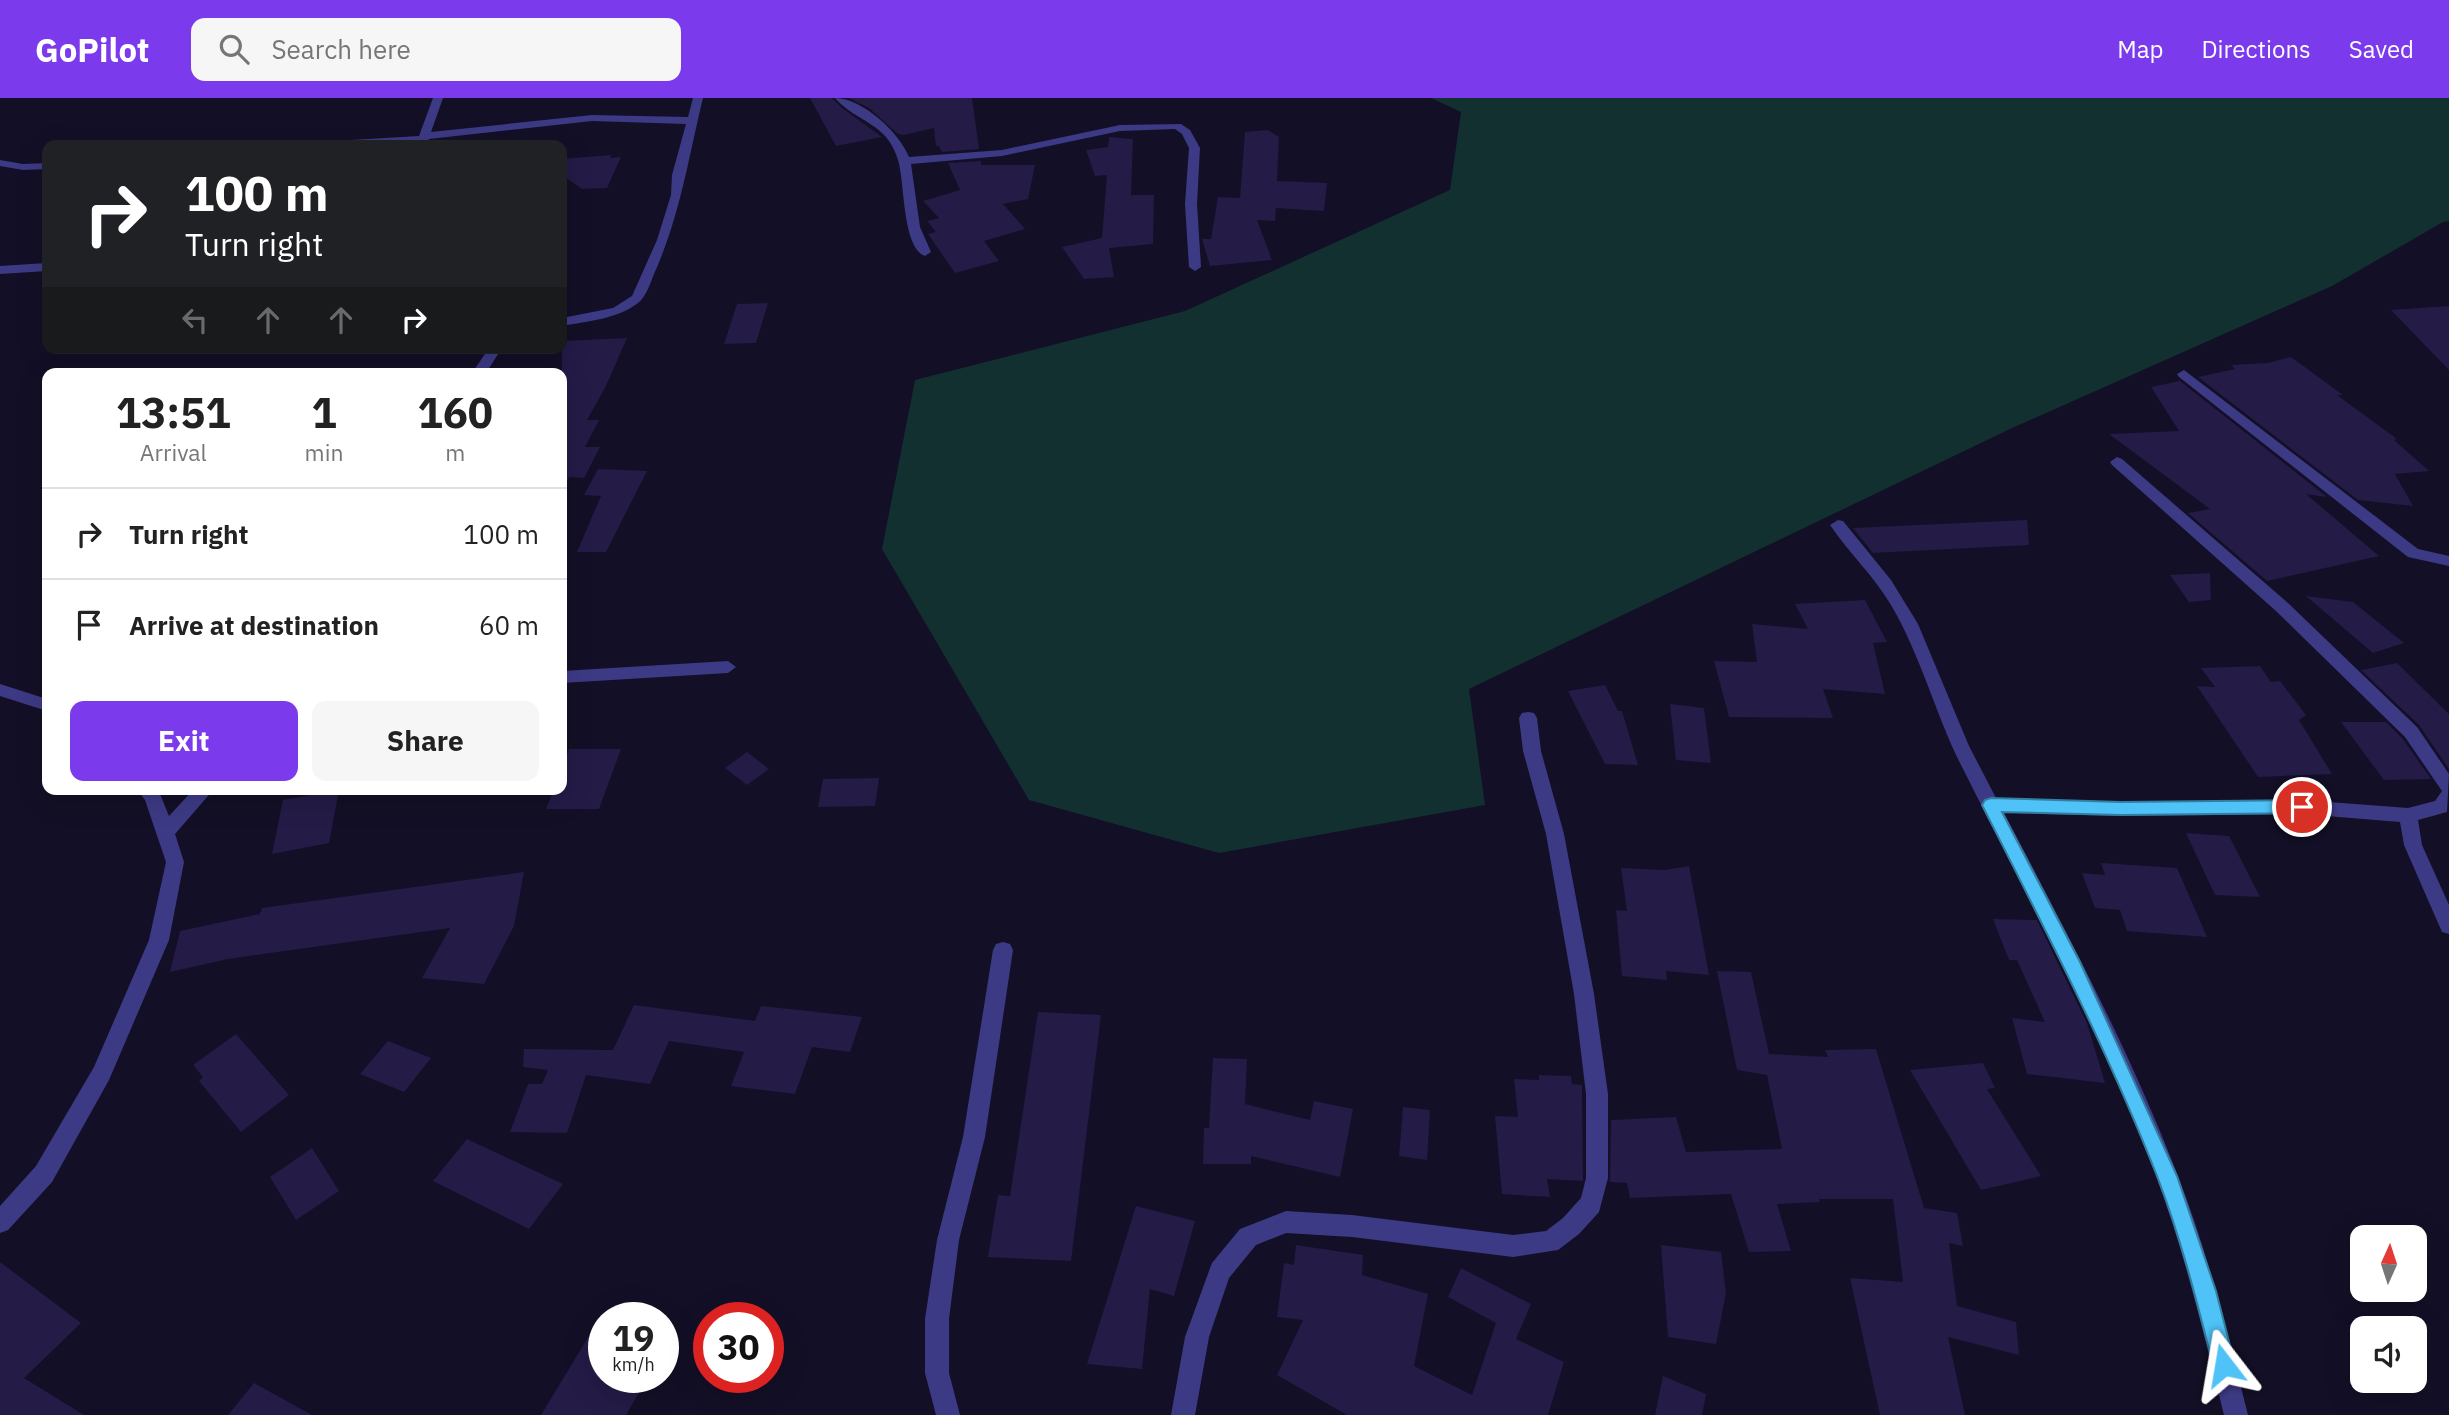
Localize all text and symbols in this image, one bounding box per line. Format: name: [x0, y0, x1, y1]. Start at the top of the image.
search box: [191, 18, 681, 81]
text: GoPilot: [35, 28, 149, 71]
icon: search: [215, 30, 253, 68]
text: Search here: [271, 32, 411, 66]
text: Map: [2117, 33, 2163, 65]
text: Directions: [2201, 33, 2311, 65]
text: Saved: [2349, 33, 2414, 65]
text: 100 m: [185, 161, 329, 224]
icon: right: [70, 168, 161, 259]
text: Turn right: [185, 223, 323, 265]
icon: left: [176, 301, 214, 339]
icon: ahead: [249, 301, 287, 339]
icon: ahead: [322, 301, 360, 339]
icon: right: [395, 301, 433, 339]
text: 13:51: [116, 385, 231, 440]
text: 1: [311, 385, 337, 440]
text: 160: [417, 385, 493, 440]
text: Arrival: [140, 437, 207, 467]
text: min: [305, 437, 343, 467]
text: m: [445, 437, 465, 467]
icon: right: [70, 515, 108, 553]
text: Turn right: [129, 517, 248, 551]
text: 100 m: [463, 517, 539, 551]
icon: arrive: [70, 606, 108, 644]
text: Arrive at destination: [129, 608, 379, 642]
text: 60 m: [479, 608, 539, 642]
button: Exit: [70, 701, 298, 781]
button: Share: [312, 701, 539, 781]
pin: [2272, 777, 2332, 837]
icon: arrive: [2283, 788, 2321, 826]
north arrow: [2350, 1225, 2427, 1302]
map controls: [2350, 1225, 2427, 1393]
speed limit sign: 30: [693, 1302, 784, 1393]
text: 19: [612, 1315, 655, 1361]
button: sound: [2350, 1316, 2427, 1393]
position arrow: [2187, 1328, 2261, 1402]
text: km/h: [612, 1353, 655, 1376]

